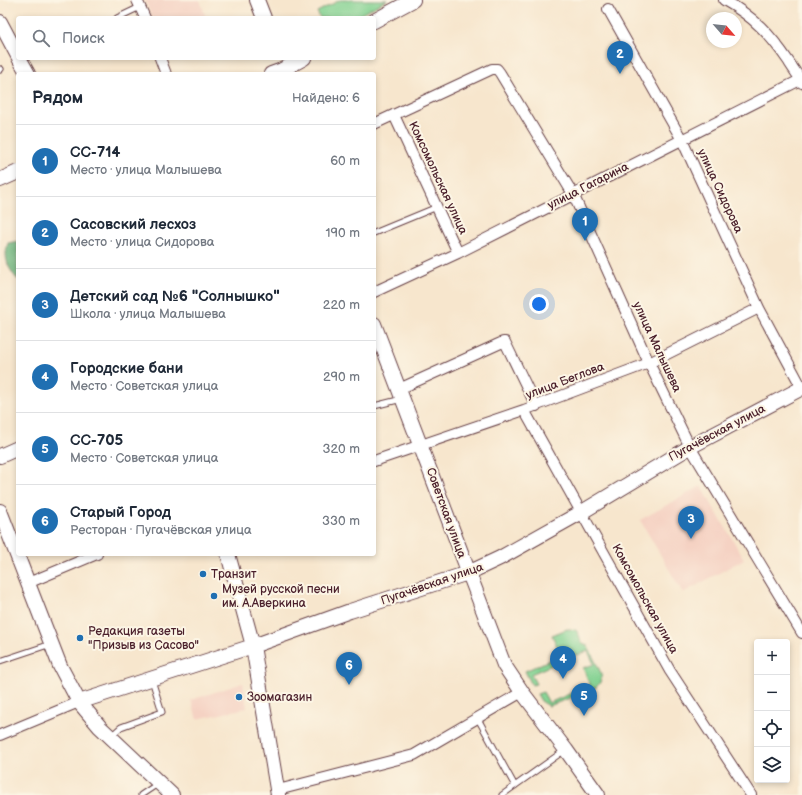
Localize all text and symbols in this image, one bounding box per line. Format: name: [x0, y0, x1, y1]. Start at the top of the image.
north arrow: [706, 12, 742, 48]
search box: [16, 16, 376, 60]
icon: search: [30, 27, 52, 49]
text: Поиск: [62, 29, 105, 48]
pin: 2: [607, 41, 633, 74]
text: Рядом: [32, 88, 83, 108]
text: Найдено: 6: [292, 90, 360, 106]
street label: Комсомольская улица: [405, 119, 471, 237]
text: СС-714: [70, 143, 120, 162]
street label: улица Сидорова: [694, 146, 746, 236]
text: 1: [42, 153, 48, 169]
text: 60 m: [330, 153, 360, 169]
street label: улица Гагарина: [545, 159, 631, 213]
text: Место · улица Малышева: [70, 162, 222, 178]
pin: 1: [572, 208, 598, 241]
text: Сасовский лесхоз: [70, 215, 196, 234]
text: 2: [41, 225, 49, 241]
text: 190 m: [326, 225, 360, 241]
text: Место · улица Сидорова: [70, 234, 214, 250]
text: Детский сад №6 "Солнышко": [70, 287, 280, 306]
your location: [529, 294, 549, 314]
text: 3: [41, 297, 49, 313]
text: 220 m: [323, 297, 360, 313]
street label: улица Малышева: [629, 299, 685, 395]
text: Школа · улица Малышева: [70, 306, 226, 322]
text: Городские бани: [70, 359, 183, 378]
street label: улица Беглова: [524, 359, 606, 403]
text: 4: [41, 369, 49, 385]
text: 290 m: [323, 369, 360, 385]
text: Место · Советская улица: [70, 378, 218, 394]
street label: Пугачёвская улица: [666, 401, 768, 465]
text: СС-705: [70, 431, 123, 450]
text: 5: [41, 441, 49, 457]
text: 320 m: [322, 441, 360, 457]
text: Место · Советская улица: [70, 450, 218, 466]
street label: Советская улица: [423, 466, 469, 560]
text: Старый Город: [70, 503, 171, 522]
pin: 3: [678, 506, 704, 539]
text: 6: [41, 513, 49, 529]
text: 330 m: [322, 513, 360, 529]
text: Ресторан · Пугачёвская улица: [70, 522, 252, 538]
street label: Комсомольская улица: [609, 542, 681, 656]
street label: Пугачёвская улица: [379, 559, 485, 609]
place label: Транзит: [211, 567, 257, 582]
marker: Транзит: [198, 569, 208, 579]
place label: Музей русской песни им. А.Аверкина: [222, 582, 340, 611]
marker: Музей русской песни им. А.Аверкина: [209, 591, 219, 601]
place label: Редакция газеты "Призыв из Сасово": [88, 624, 199, 653]
marker: Редакция газеты "Призыв из Сасово": [75, 633, 85, 643]
map controls: [754, 639, 790, 783]
button: +: [754, 639, 790, 675]
pin: 4: [550, 646, 576, 679]
pin: 6: [336, 652, 362, 685]
button: −: [754, 675, 790, 711]
pin: 5: [571, 683, 597, 716]
place label: Зоомагазин: [247, 690, 312, 705]
marker: Зоомагазин: [234, 692, 244, 702]
button: locate: [754, 711, 790, 747]
button: layers: [754, 747, 790, 783]

